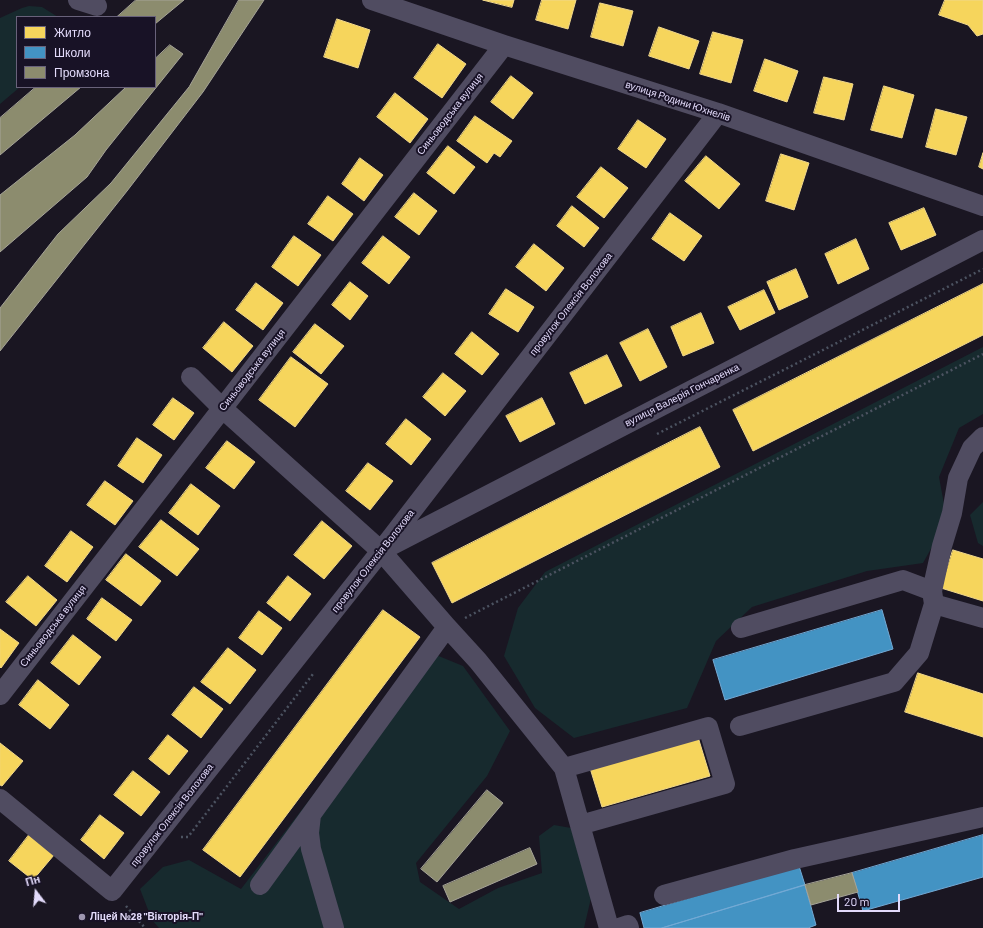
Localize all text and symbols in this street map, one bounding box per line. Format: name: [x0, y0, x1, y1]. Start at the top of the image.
legend: [16, 16, 156, 88]
text: Житло: [54, 25, 91, 39]
text: Школи: [54, 45, 91, 59]
text: Промзона: [54, 65, 109, 79]
street label: Синьоводська вулиця: [414, 71, 486, 157]
street label: вулиця Родини Юхнелів: [624, 78, 732, 124]
street label: провулок Олексія Волохова: [527, 250, 615, 358]
street label: Синьоводська вулиця: [216, 327, 288, 413]
street label: вулиця Валерія Гончаренка: [623, 361, 741, 429]
street label: провулок Олексія Волохова: [329, 507, 417, 615]
street label: Синьоводська вулиця: [17, 583, 89, 669]
street label: провулок Олексія Волохова: [128, 761, 216, 869]
north arrow: [16, 872, 56, 912]
text: Пн: [24, 872, 41, 888]
scale bar: [839, 886, 902, 912]
text: 20 m: [844, 894, 870, 908]
place label: Ліцей №28 "Вікторія-П": [90, 911, 203, 923]
marker: Ліцей №28 "Вікторія-П": [77, 912, 87, 922]

